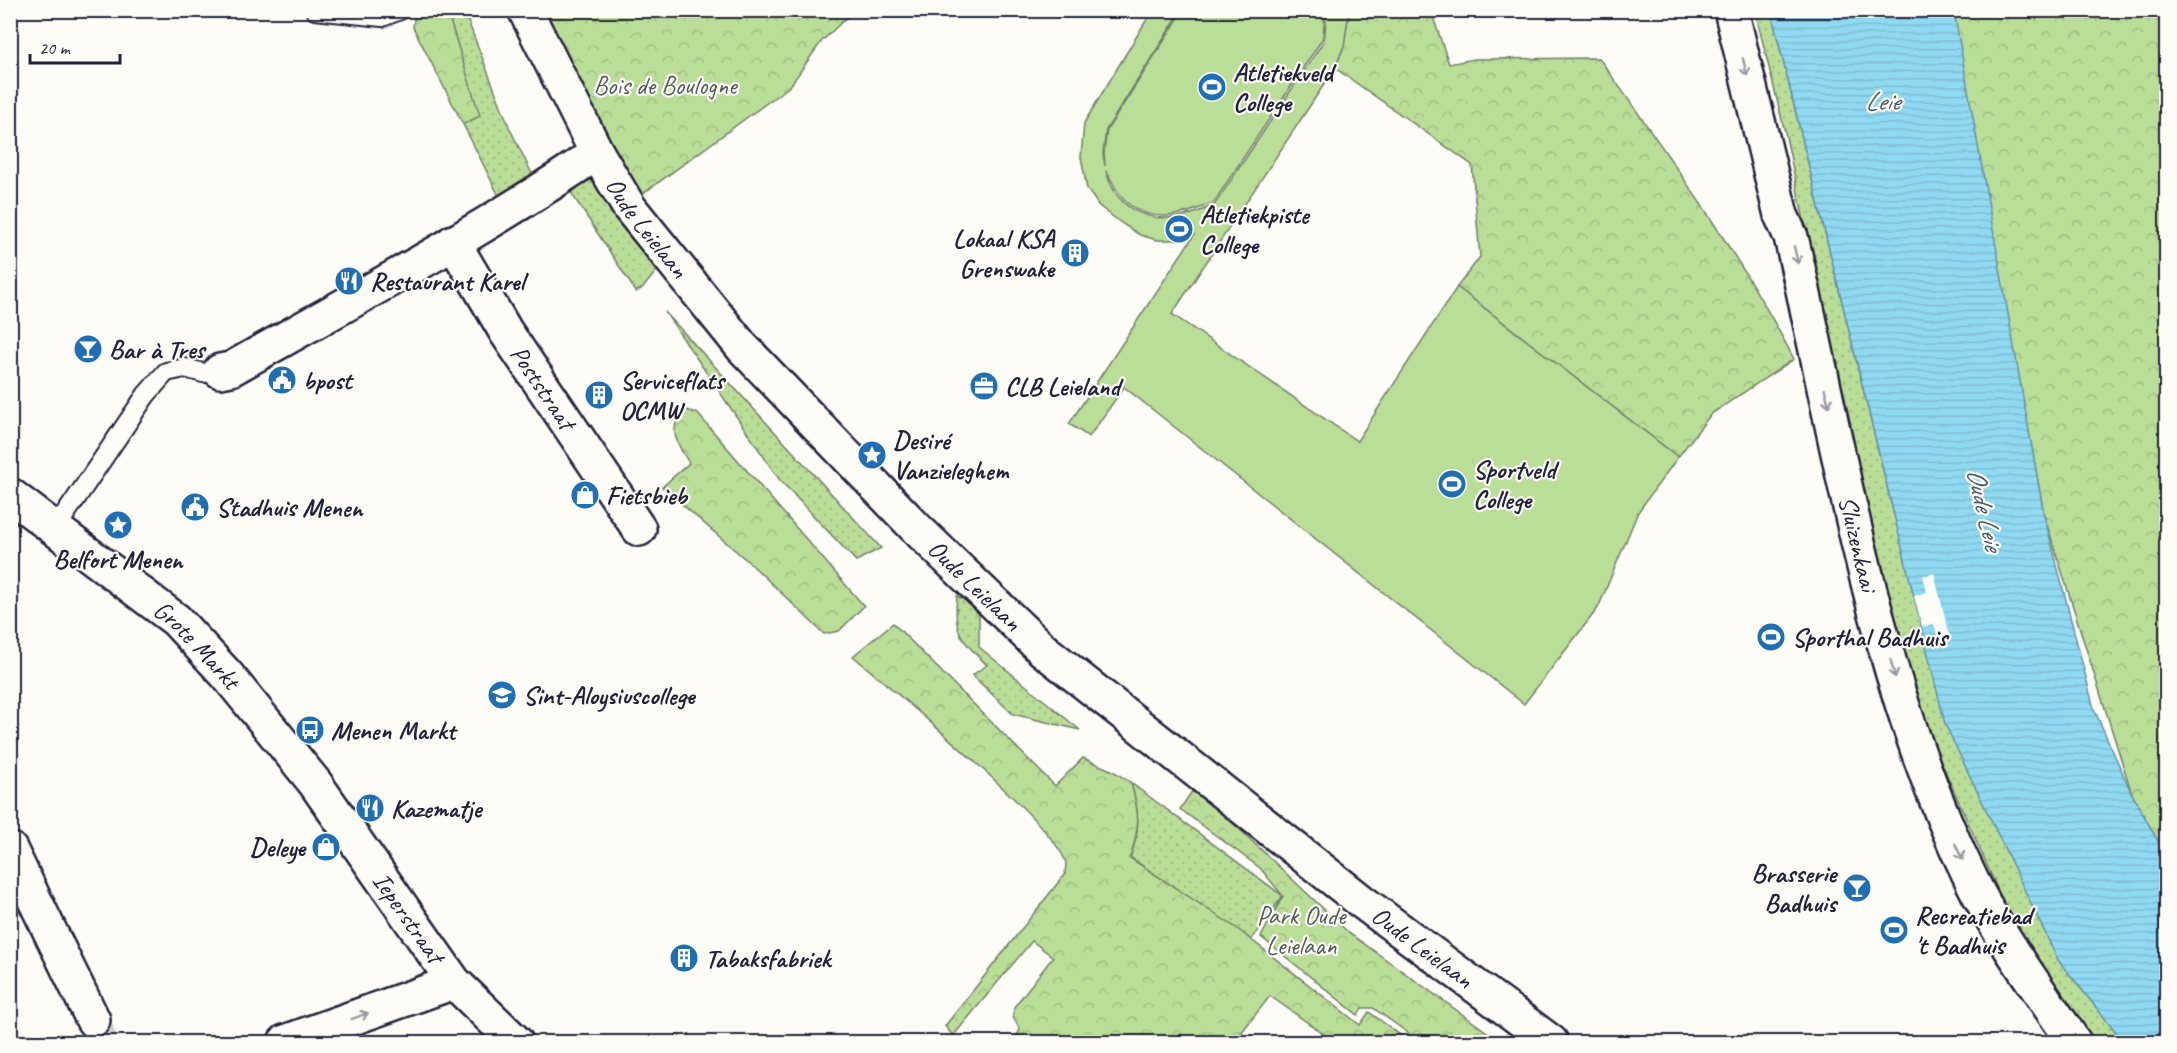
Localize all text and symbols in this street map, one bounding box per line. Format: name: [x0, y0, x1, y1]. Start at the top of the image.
scale bar: [30, 27, 120, 65]
text: 20 m: [39, 37, 72, 59]
place label: Atletiekveld College: [1233, 56, 1337, 119]
one-way arrow: [1739, 58, 1751, 77]
park label: Bois de Boulogne: [594, 69, 739, 102]
sports icon: Atletiekveld College: [1196, 71, 1228, 103]
water label: Leie: [1865, 84, 1903, 118]
street label: Oude Leielaan: [598, 171, 696, 285]
place label: Atletiekpiste College: [1200, 198, 1311, 261]
sports icon: Atletiekpiste College: [1163, 213, 1195, 245]
place label: Lokaal KSA Grenswake: [953, 222, 1056, 285]
building icon: Lokaal KSA Grenswake: [1059, 237, 1091, 269]
one-way arrow: [1790, 245, 1802, 264]
restaurant icon: Restaurant Karel: [333, 265, 365, 297]
place label: Restaurant Karel: [370, 265, 529, 298]
bar icon: Bar à Tres: [72, 333, 104, 365]
place label: Bar à Tres: [109, 333, 207, 366]
street label: Poststraat: [503, 339, 585, 438]
public building icon: bpost: [266, 364, 298, 396]
place label: bpost: [303, 364, 354, 397]
place label: Serviceflats OCMW: [620, 364, 727, 427]
office icon: CLB Leieland: [968, 370, 1000, 402]
place label: CLB Leieland: [1005, 370, 1124, 403]
building icon: Serviceflats OCMW: [583, 379, 615, 411]
one-way arrow: [1822, 388, 1834, 407]
place label: Desiré Vanzieleghem: [893, 424, 1009, 487]
place icon: Desiré Vanzieleghem: [856, 439, 888, 471]
place label: Sportveld College: [1473, 453, 1560, 516]
water label: Oude Leie: [1959, 465, 2012, 558]
sports icon: Sportveld College: [1436, 468, 1468, 500]
shop icon: Fietsbieb: [569, 479, 601, 511]
place label: Fietsbieb: [606, 479, 689, 512]
public building icon: Stadhuis Menen: [179, 491, 211, 523]
place label: Stadhuis Menen: [216, 491, 364, 524]
street label: Sluizenkaai: [1831, 493, 1887, 598]
place icon: Belfort Menen: [102, 509, 134, 541]
street label: Oude Leielaan: [921, 532, 1030, 638]
place label: Belfort Menen: [54, 543, 184, 576]
street label: Grote Markt: [147, 593, 249, 697]
sports icon: Sporthal Badhuis: [1755, 621, 1787, 653]
place label: Sporthal Badhuis: [1792, 621, 1950, 654]
one-way arrow: [1887, 659, 1899, 678]
school or university icon: Sint-Aloysiuscollege: [486, 679, 518, 711]
place label: Sint-Aloysiuscollege: [523, 679, 697, 712]
bus stop icon: Menen Markt: [294, 714, 326, 746]
place label: Menen Markt: [331, 714, 458, 747]
restaurant icon: Kazematje: [354, 792, 386, 824]
place label: Kazematje: [391, 792, 484, 825]
place label: Deleye: [250, 831, 307, 864]
shop icon: Deleye: [310, 831, 342, 863]
one-way arrow: [1954, 843, 1965, 861]
place label: Brasserie Badhuis: [1752, 857, 1839, 920]
street label: Ieperstraat: [366, 865, 454, 972]
bar icon: Brasserie Badhuis: [1841, 872, 1873, 904]
street label: Oude Leielaan: [1365, 898, 1480, 996]
park label: Park Oude Leielaan: [1257, 899, 1347, 962]
place label: Recreatiebad 't Badhuis: [1915, 899, 2036, 962]
sports icon: Recreatiebad 't Badhuis: [1878, 914, 1910, 946]
building icon: Tabaksfabriek: [668, 942, 700, 974]
place label: Tabaksfabriek: [705, 942, 833, 975]
one-way arrow: [351, 1010, 369, 1021]

